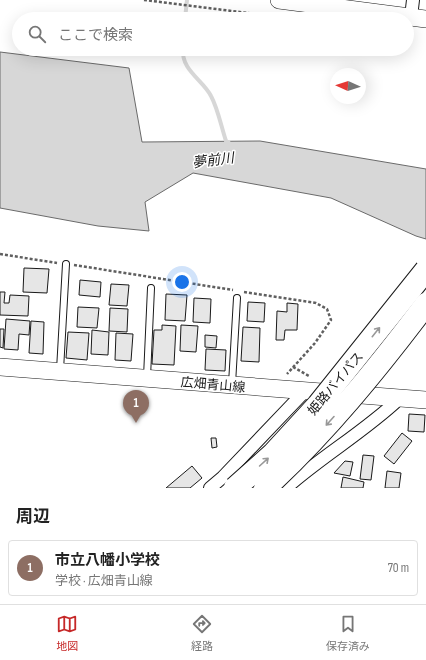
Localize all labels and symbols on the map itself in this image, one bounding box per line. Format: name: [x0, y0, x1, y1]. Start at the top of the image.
north arrow: [330, 68, 366, 104]
water label: 夢前川: [191, 149, 237, 171]
your location: [172, 272, 192, 292]
one-way arrow: [372, 327, 381, 338]
street label: 姫路バイパス: [305, 349, 367, 419]
street label: 広畑青山線: [180, 374, 246, 396]
pin: 1: [123, 390, 149, 423]
one-way arrow: [326, 416, 335, 426]
one-way arrow: [259, 457, 269, 467]

